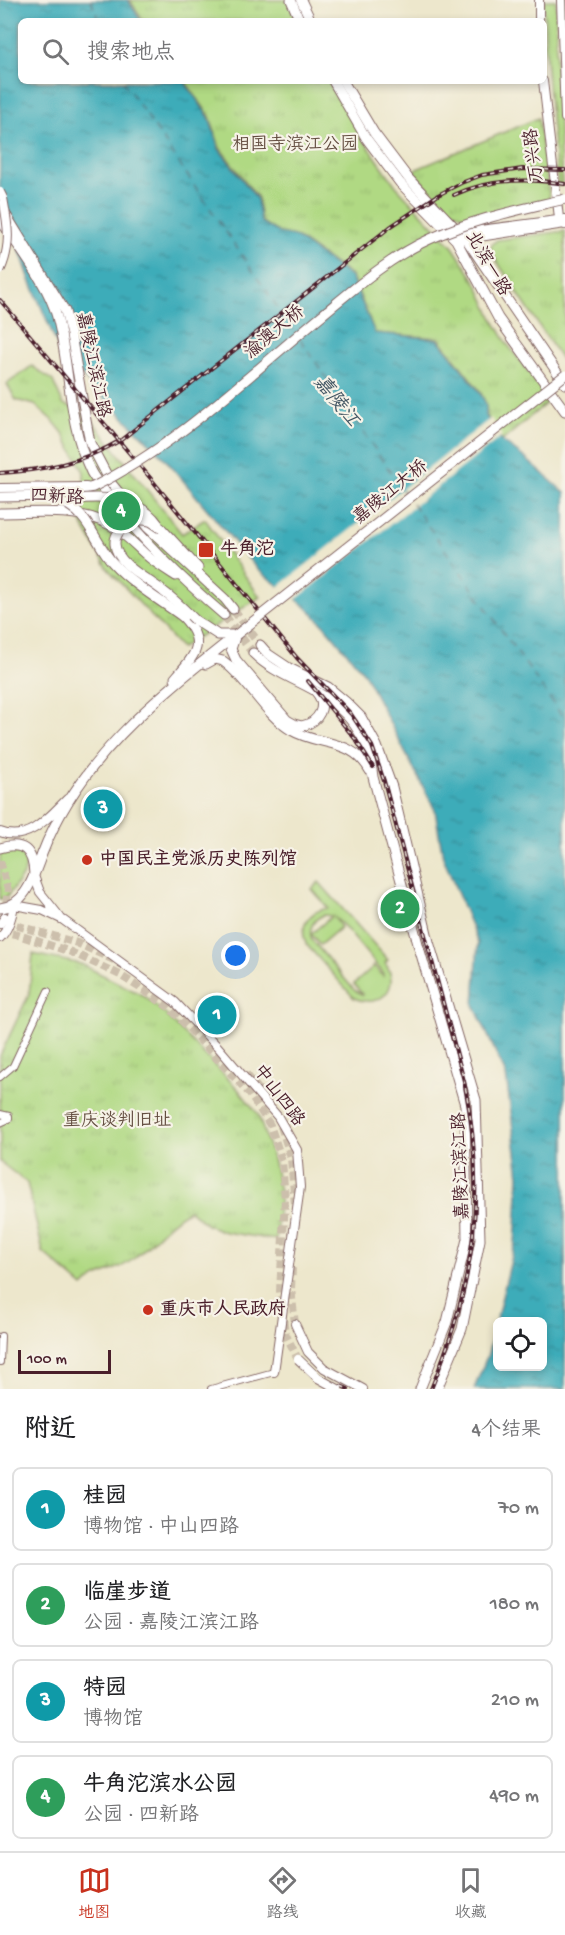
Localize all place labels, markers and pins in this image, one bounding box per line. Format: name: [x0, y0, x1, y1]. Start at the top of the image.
pin: 4: [102, 488, 140, 534]
place label: 牛角沱: [220, 538, 274, 561]
marker: 牛角沱: [197, 541, 215, 559]
pin: 3: [84, 786, 122, 832]
place label: 中国民主党派历史陈列馆: [99, 849, 297, 871]
marker: 中国民主党派历史陈列馆: [80, 853, 94, 867]
pin: 2: [380, 886, 420, 932]
pin: 1: [198, 992, 236, 1038]
place label: 重庆市人民政府: [160, 1299, 286, 1321]
marker: 重庆市人民政府: [141, 1303, 155, 1317]

